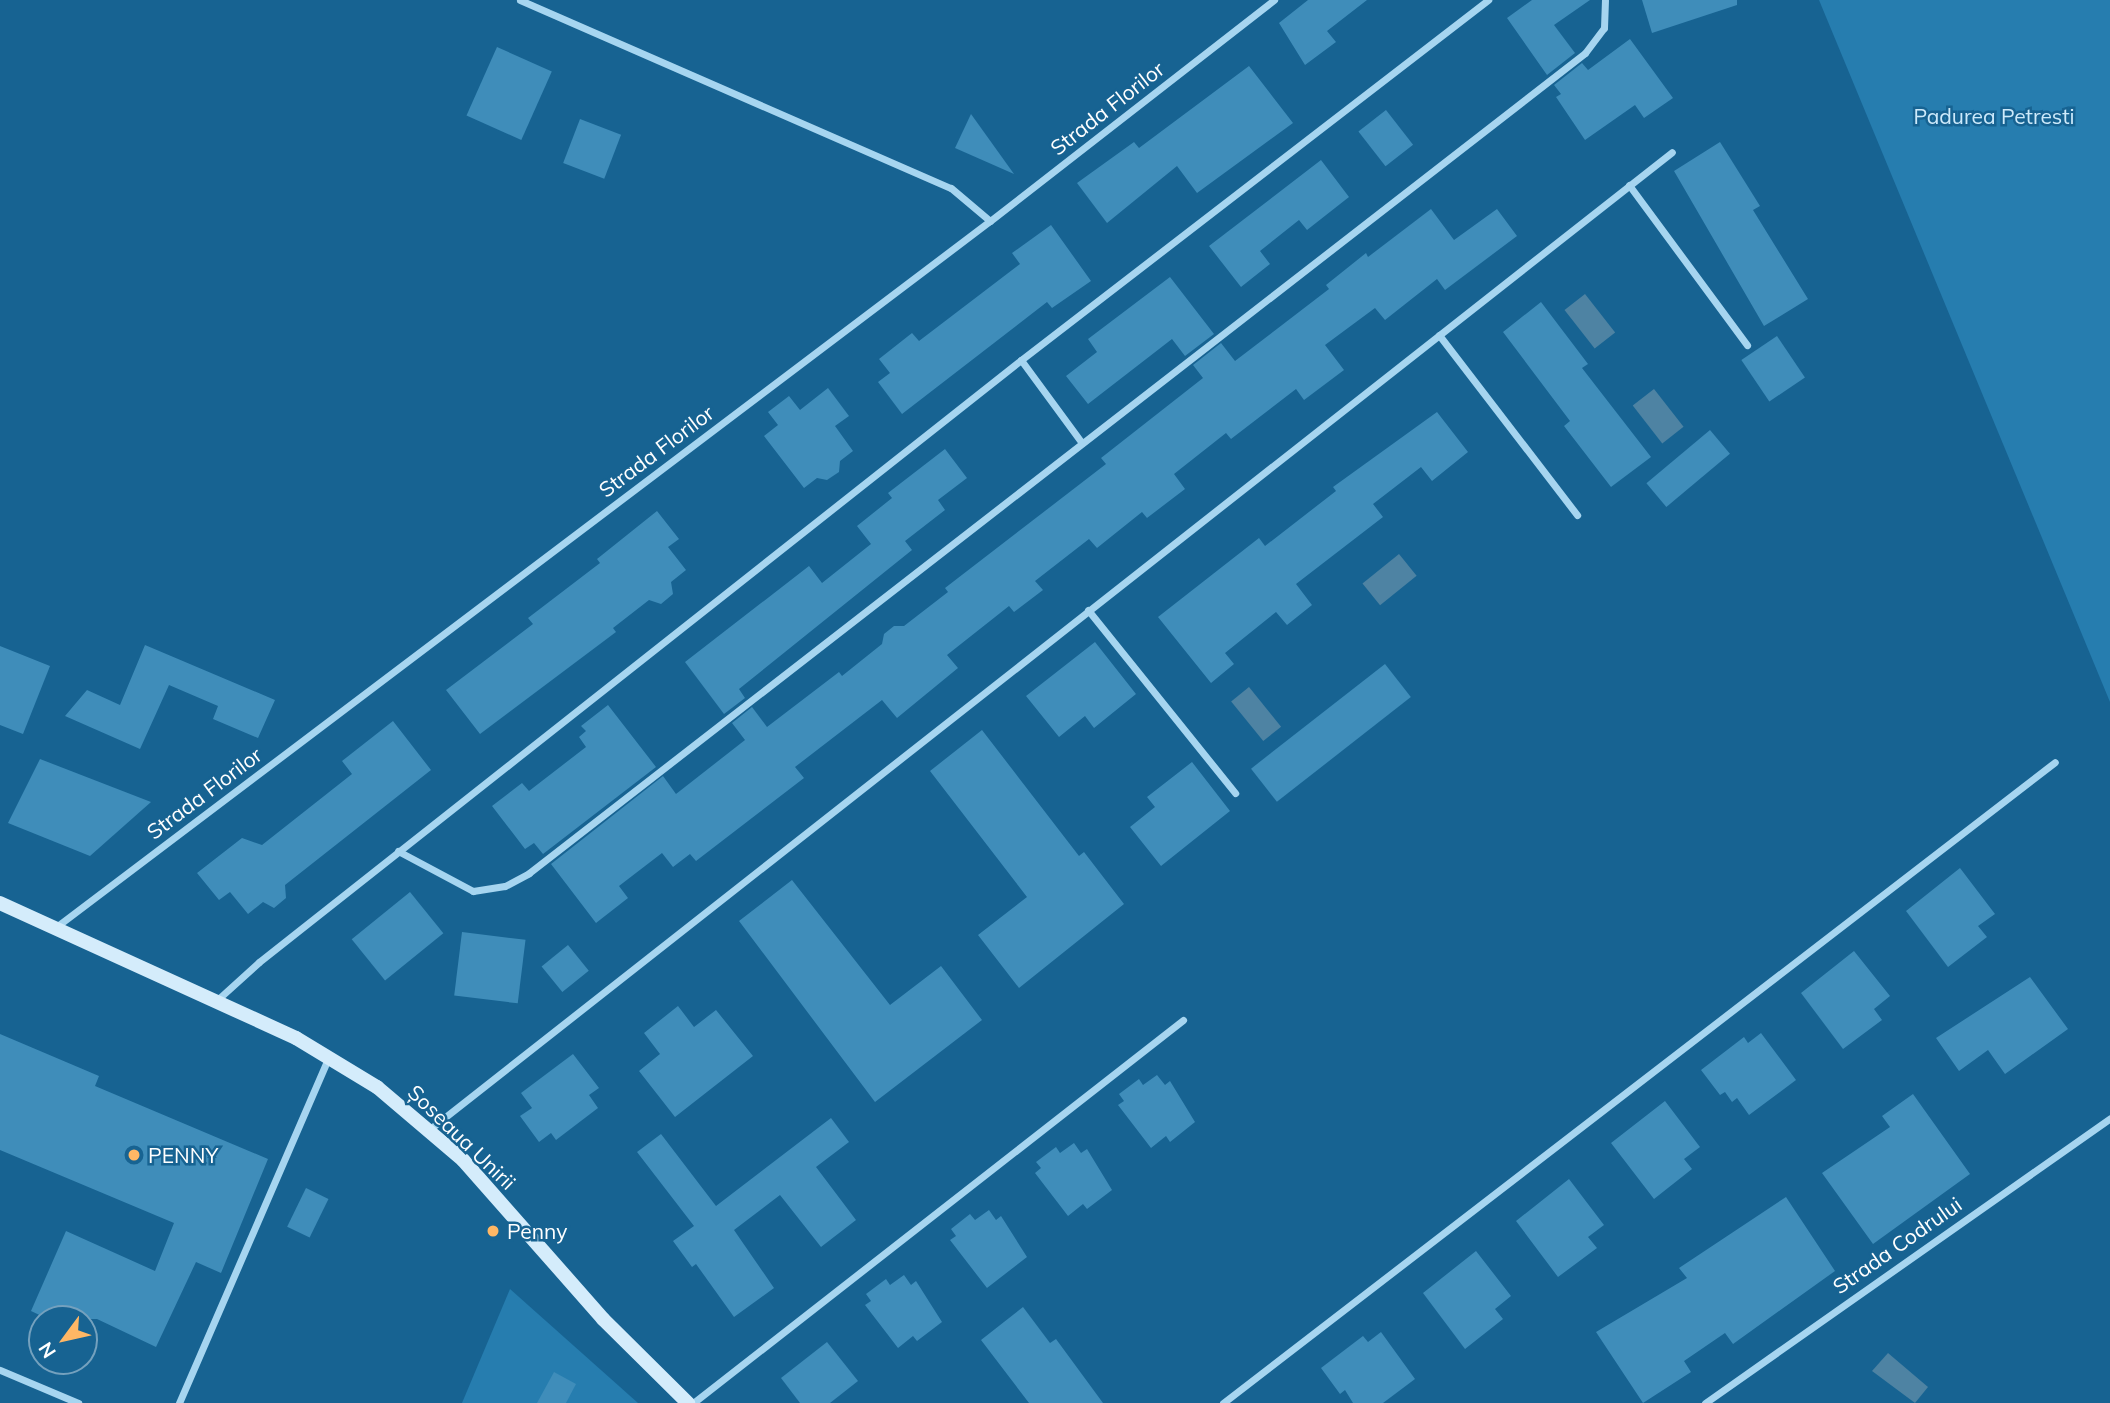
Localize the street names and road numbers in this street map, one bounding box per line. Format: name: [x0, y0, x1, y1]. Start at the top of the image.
street label: Strada Florilor: [1045, 56, 1169, 160]
street label: Strada Florilor: [594, 400, 718, 502]
street label: Strada Florilor: [142, 742, 266, 844]
street label: Șoseaua Unirii: [403, 1079, 521, 1195]
street label: Strada Codrului: [1828, 1191, 1966, 1299]

